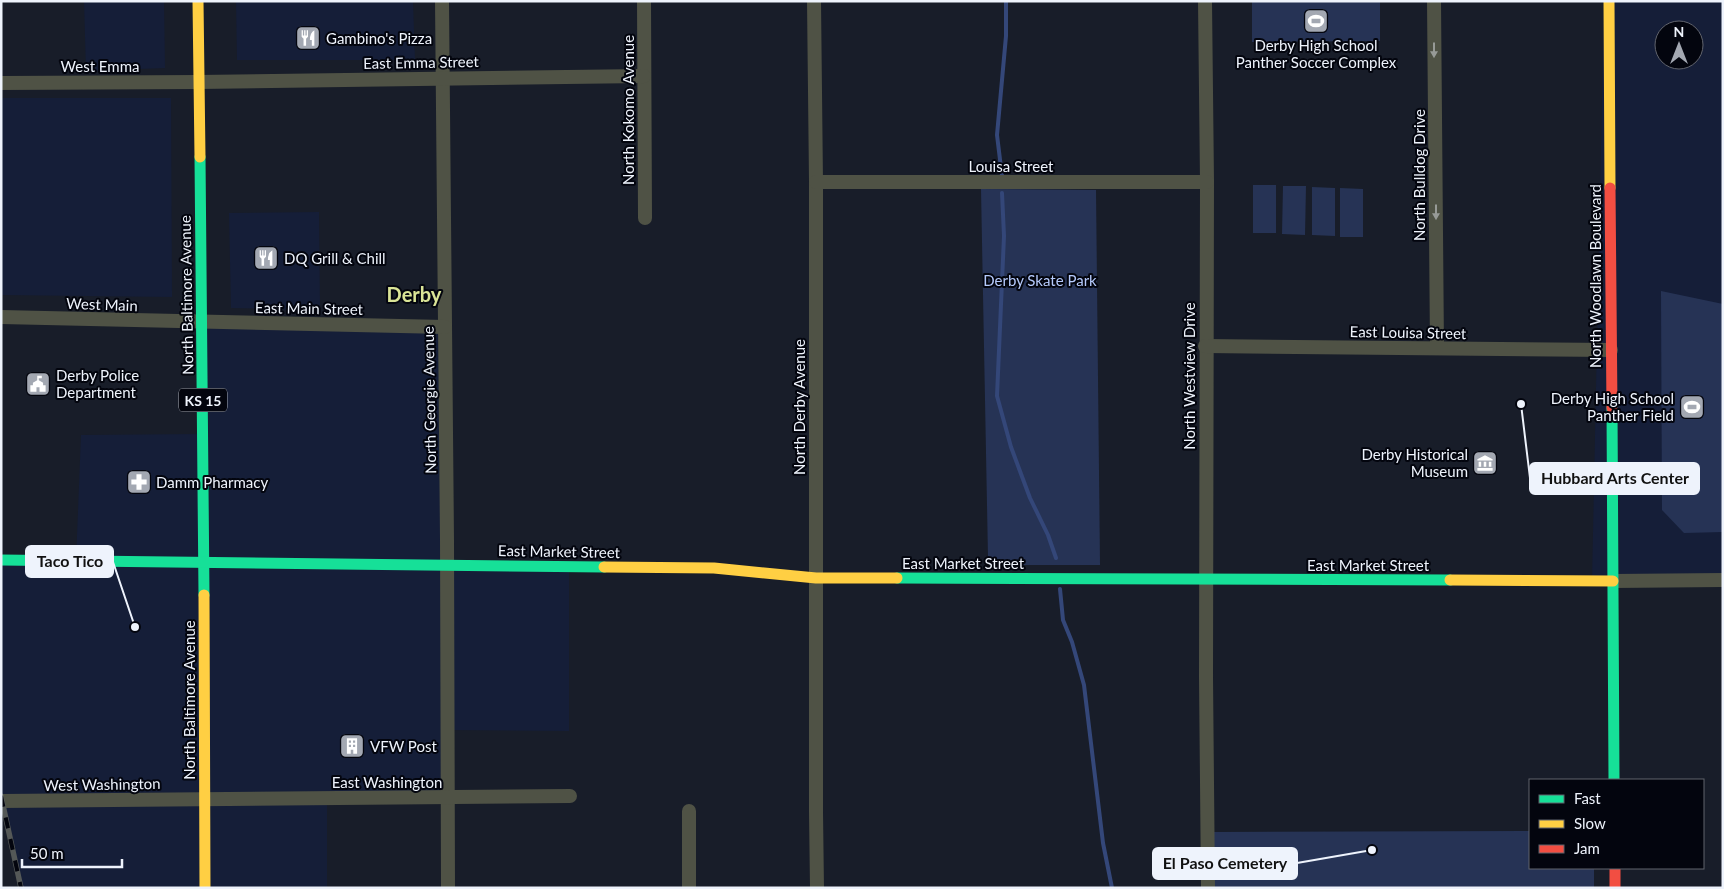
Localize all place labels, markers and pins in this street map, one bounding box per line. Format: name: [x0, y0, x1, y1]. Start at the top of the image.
sports icon: Derby High School Panther Soccer Complex: [1303, 8, 1329, 34]
restaurant icon: Gambino's Pizza: [295, 25, 321, 51]
place label: Gambino's Pizza: [326, 29, 432, 47]
place label: Derby High School Panther Soccer Complex: [1236, 36, 1397, 71]
restaurant icon: DQ Grill & Chill: [253, 245, 279, 271]
place label: DQ Grill & Chill: [284, 249, 386, 267]
place label: Derby Police Department: [56, 366, 139, 401]
public building icon: Derby Police Department: [25, 371, 51, 397]
place label: Derby High School Panther Field: [1551, 389, 1674, 424]
sports icon: Derby High School Panther Field: [1679, 394, 1705, 420]
place label: Derby Historical Museum: [1361, 445, 1468, 480]
museum icon: Derby Historical Museum: [1472, 450, 1498, 476]
callout: Hubbard Arts Center: [1530, 463, 1699, 494]
pharmacy icon: Damm Pharmacy: [126, 469, 152, 495]
place label: Damm Pharmacy: [156, 473, 268, 491]
callout: Taco Tico: [26, 546, 113, 577]
building icon: VFW Post: [339, 733, 365, 759]
place label: VFW Post: [370, 737, 437, 755]
callout: El Paso Cemetery: [1153, 848, 1297, 879]

